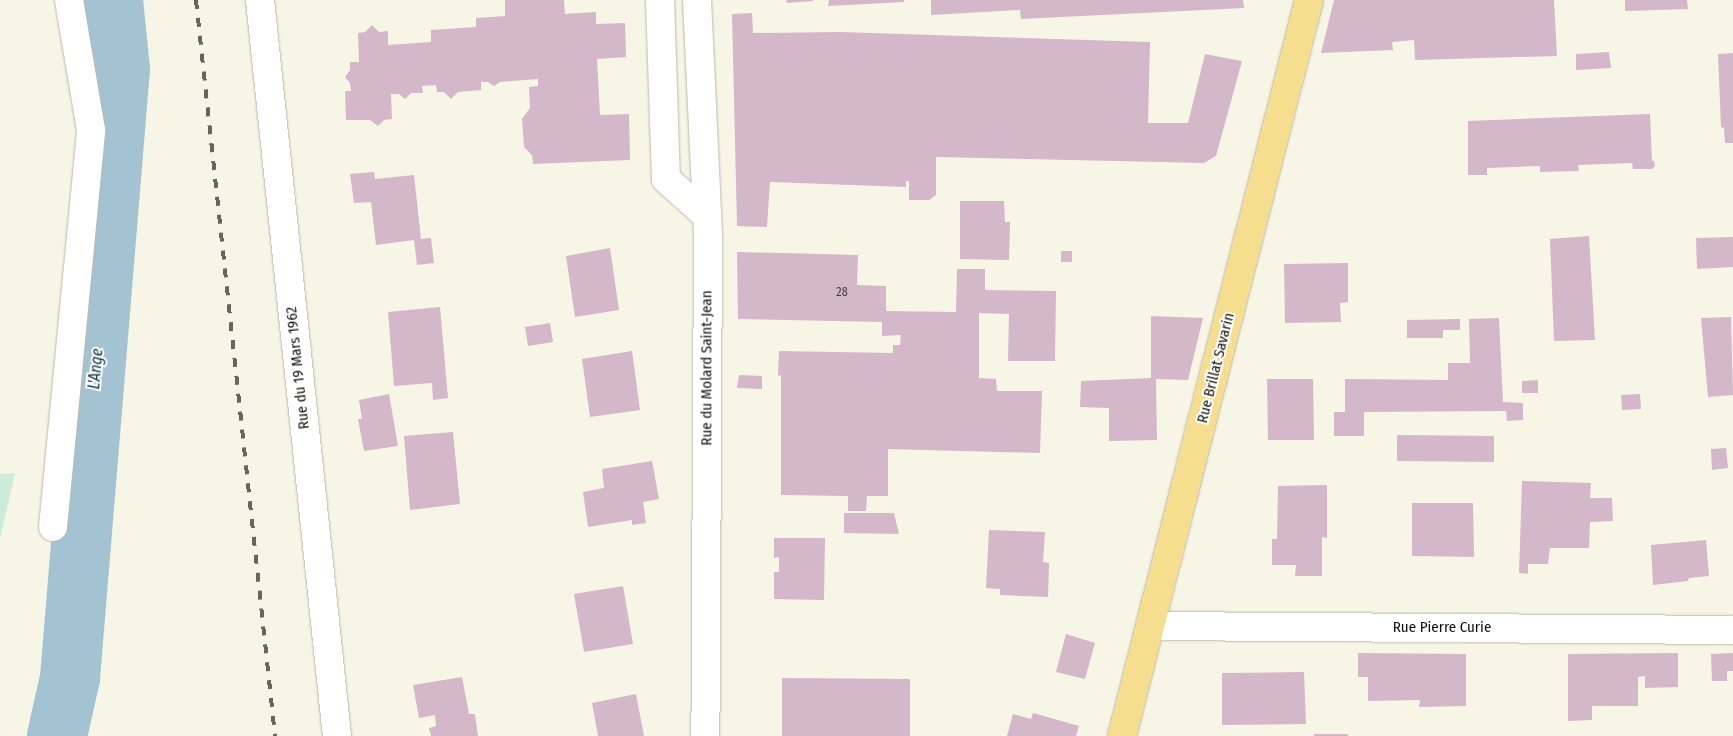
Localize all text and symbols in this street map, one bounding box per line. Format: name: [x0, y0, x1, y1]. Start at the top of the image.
house number: 28: [836, 286, 848, 300]
street label: Rue du Molard Saint-Jean: [698, 290, 716, 446]
street label: Rue du 19 Mars 1962: [283, 306, 313, 430]
street label: Rue Brillat Savarin: [1194, 311, 1238, 425]
water label: L'Ange: [85, 348, 107, 390]
street label: Rue Pierre Curie: [1393, 619, 1491, 637]

